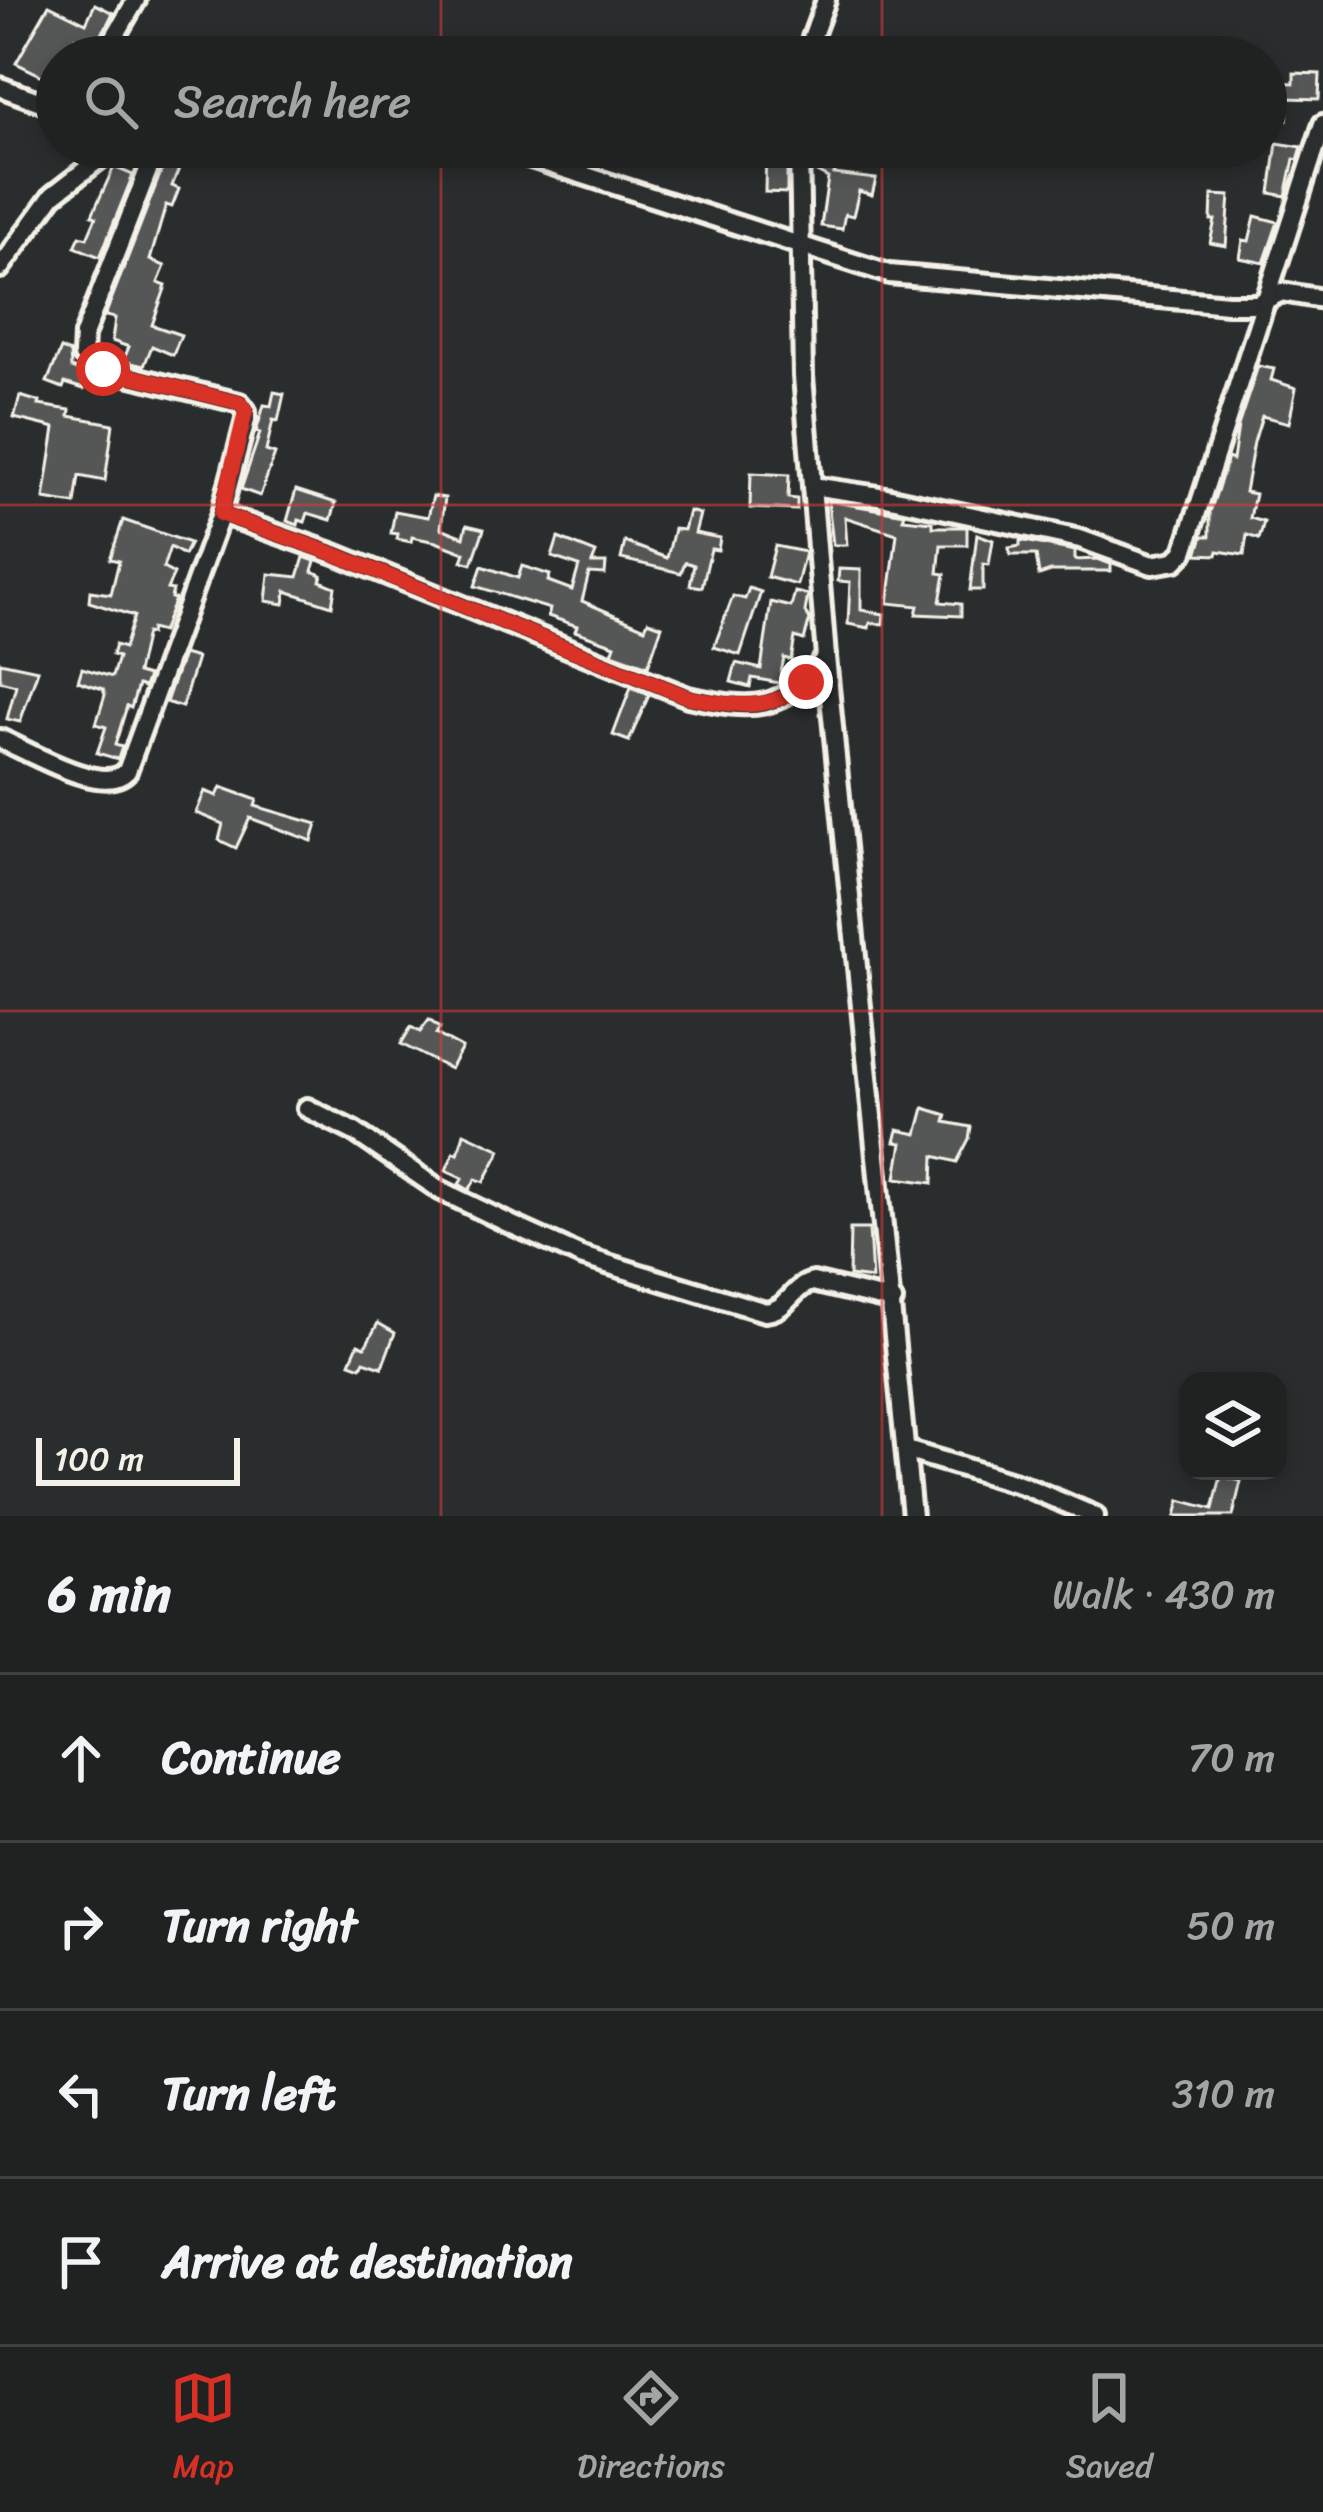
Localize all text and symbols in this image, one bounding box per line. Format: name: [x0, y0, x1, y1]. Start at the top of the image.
search box: [36, 36, 1287, 168]
text: Search here: [174, 62, 411, 142]
icon: search: [78, 69, 144, 135]
route start: [76, 342, 130, 396]
route end: [779, 655, 833, 709]
map controls: [1179, 1372, 1287, 1480]
button: layers: [1179, 1372, 1287, 1480]
text: 100 m: [54, 1430, 144, 1488]
scale bar: [36, 1432, 240, 1485]
text: 6 min: [48, 1549, 171, 1639]
text: Walk · 430 m: [1052, 1560, 1275, 1629]
text: Continue: [162, 1718, 341, 1798]
text: 70 m: [1188, 1723, 1275, 1792]
icon: ahead: [48, 1725, 114, 1791]
text: Turn right: [162, 1886, 357, 1966]
text: 50 m: [1186, 1891, 1275, 1960]
icon: right: [48, 1893, 114, 1959]
text: Turn left: [162, 2054, 335, 2134]
text: 310 m: [1172, 2059, 1275, 2128]
icon: left: [48, 2061, 114, 2127]
text: Arrive at destination: [162, 2222, 572, 2302]
icon: arrive: [48, 2229, 114, 2295]
tab: Map: [170, 2365, 236, 2495]
tab: Directions: [577, 2365, 725, 2495]
tab: Saved: [1066, 2365, 1153, 2495]

